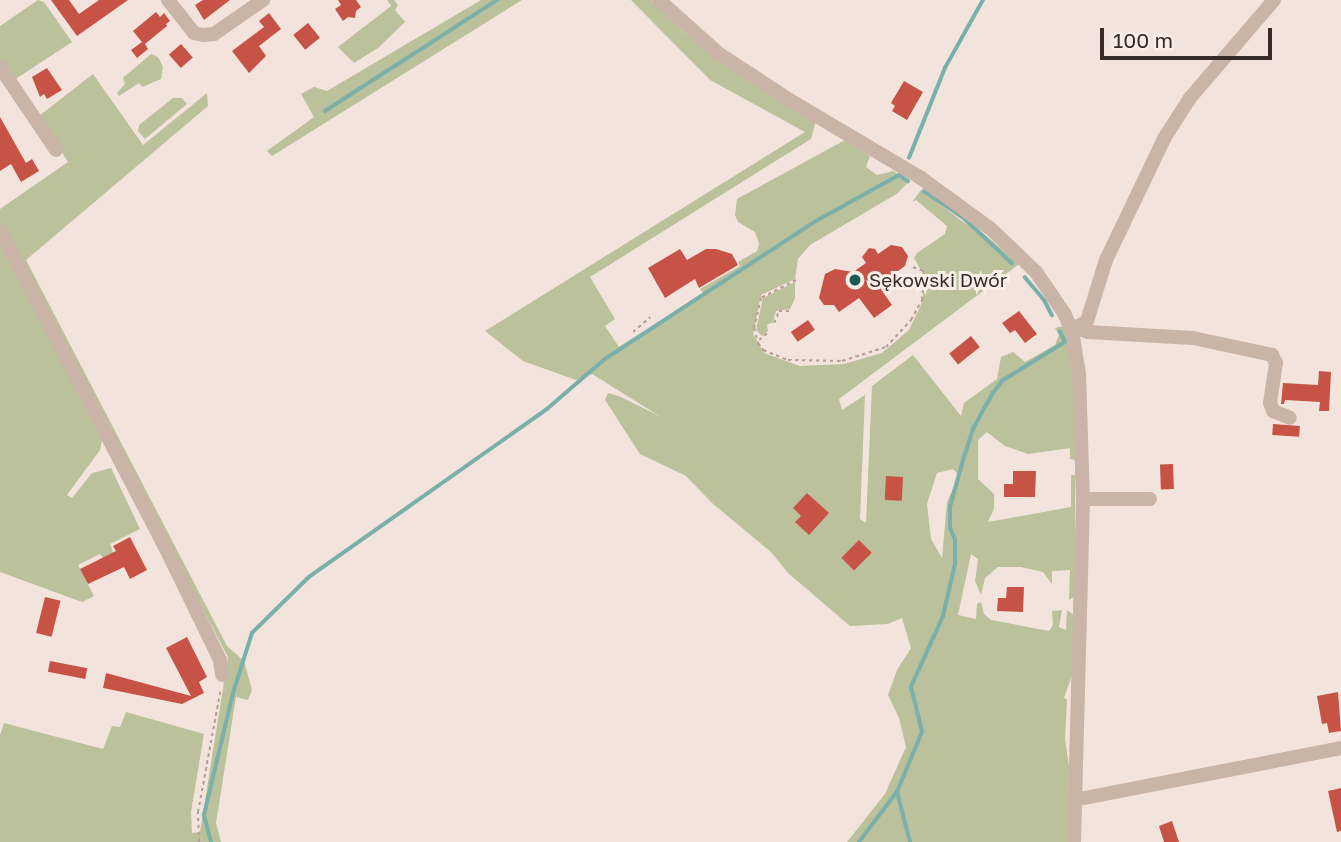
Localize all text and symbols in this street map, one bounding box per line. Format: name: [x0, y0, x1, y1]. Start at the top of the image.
scale bar: [1103, 14, 1274, 58]
text: 100 m: [1113, 27, 1173, 53]
place label: Sękowski Dwór: [869, 269, 1007, 291]
marker: Sękowski Dwór: [847, 272, 863, 288]

